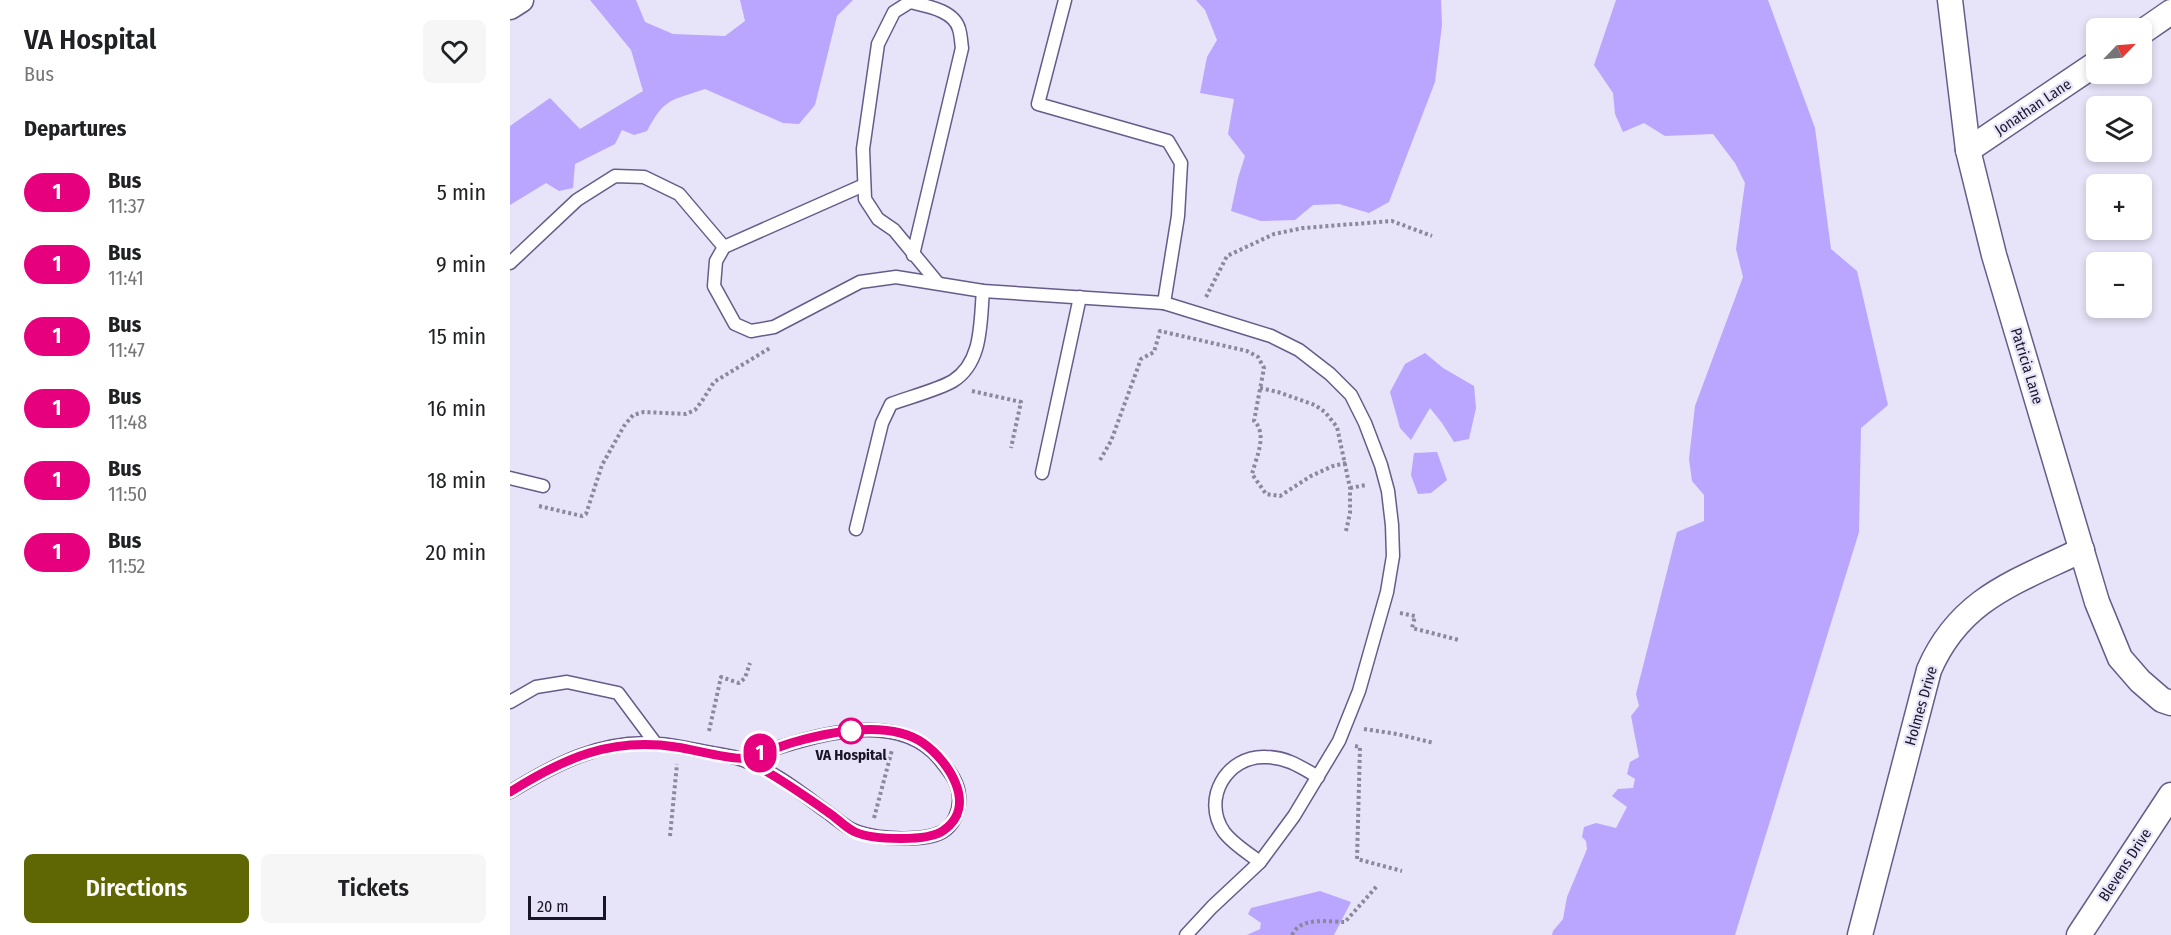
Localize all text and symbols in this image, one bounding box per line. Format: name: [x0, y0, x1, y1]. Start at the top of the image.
north arrow: [2086, 18, 2152, 84]
map controls: [2086, 18, 2152, 318]
button: heart: [423, 20, 486, 83]
text: VA Hospital: [24, 23, 156, 56]
text: Bus: [24, 62, 54, 86]
street label: Jonathan Lane: [1991, 75, 2075, 139]
button: layers: [2086, 96, 2152, 162]
text: Departures: [24, 115, 126, 142]
text: Bus: [108, 167, 141, 194]
button: +: [2086, 174, 2152, 240]
text: 1: [53, 179, 61, 205]
text: 5 min: [437, 179, 486, 206]
text: 11:37: [108, 194, 145, 218]
text: Bus: [108, 239, 141, 266]
text: 1: [53, 251, 61, 277]
text: 9 min: [436, 251, 486, 278]
button: −: [2086, 252, 2152, 318]
text: 11:41: [108, 266, 144, 290]
text: Bus: [108, 311, 141, 338]
text: 1: [53, 323, 61, 349]
text: 15 min: [428, 323, 486, 350]
street label: Patricia Lane: [2007, 326, 2047, 406]
text: 11:47: [108, 338, 145, 362]
text: Bus: [108, 383, 141, 410]
text: 1: [53, 395, 61, 421]
text: 16 min: [427, 395, 486, 422]
text: 11:48: [108, 410, 147, 434]
text: Bus: [108, 455, 141, 482]
text: 1: [53, 467, 61, 493]
text: 18 min: [427, 467, 486, 494]
text: 11:50: [108, 482, 147, 506]
text: Bus: [108, 527, 141, 554]
text: 1: [53, 539, 61, 565]
text: 20 min: [426, 539, 486, 566]
text: 11:52: [108, 554, 145, 578]
street label: Holmes Drive: [1901, 664, 1941, 748]
marker: VA Hospital: [838, 718, 864, 744]
line badge: 1: [740, 734, 780, 772]
text: 1: [756, 740, 764, 766]
place label: VA Hospital: [814, 746, 887, 764]
street label: Blevens Drive: [2095, 825, 2155, 905]
button: Directions: [24, 854, 249, 923]
button: Tickets: [261, 854, 486, 923]
scale bar: [528, 893, 606, 920]
text: 20 m: [537, 897, 568, 916]

